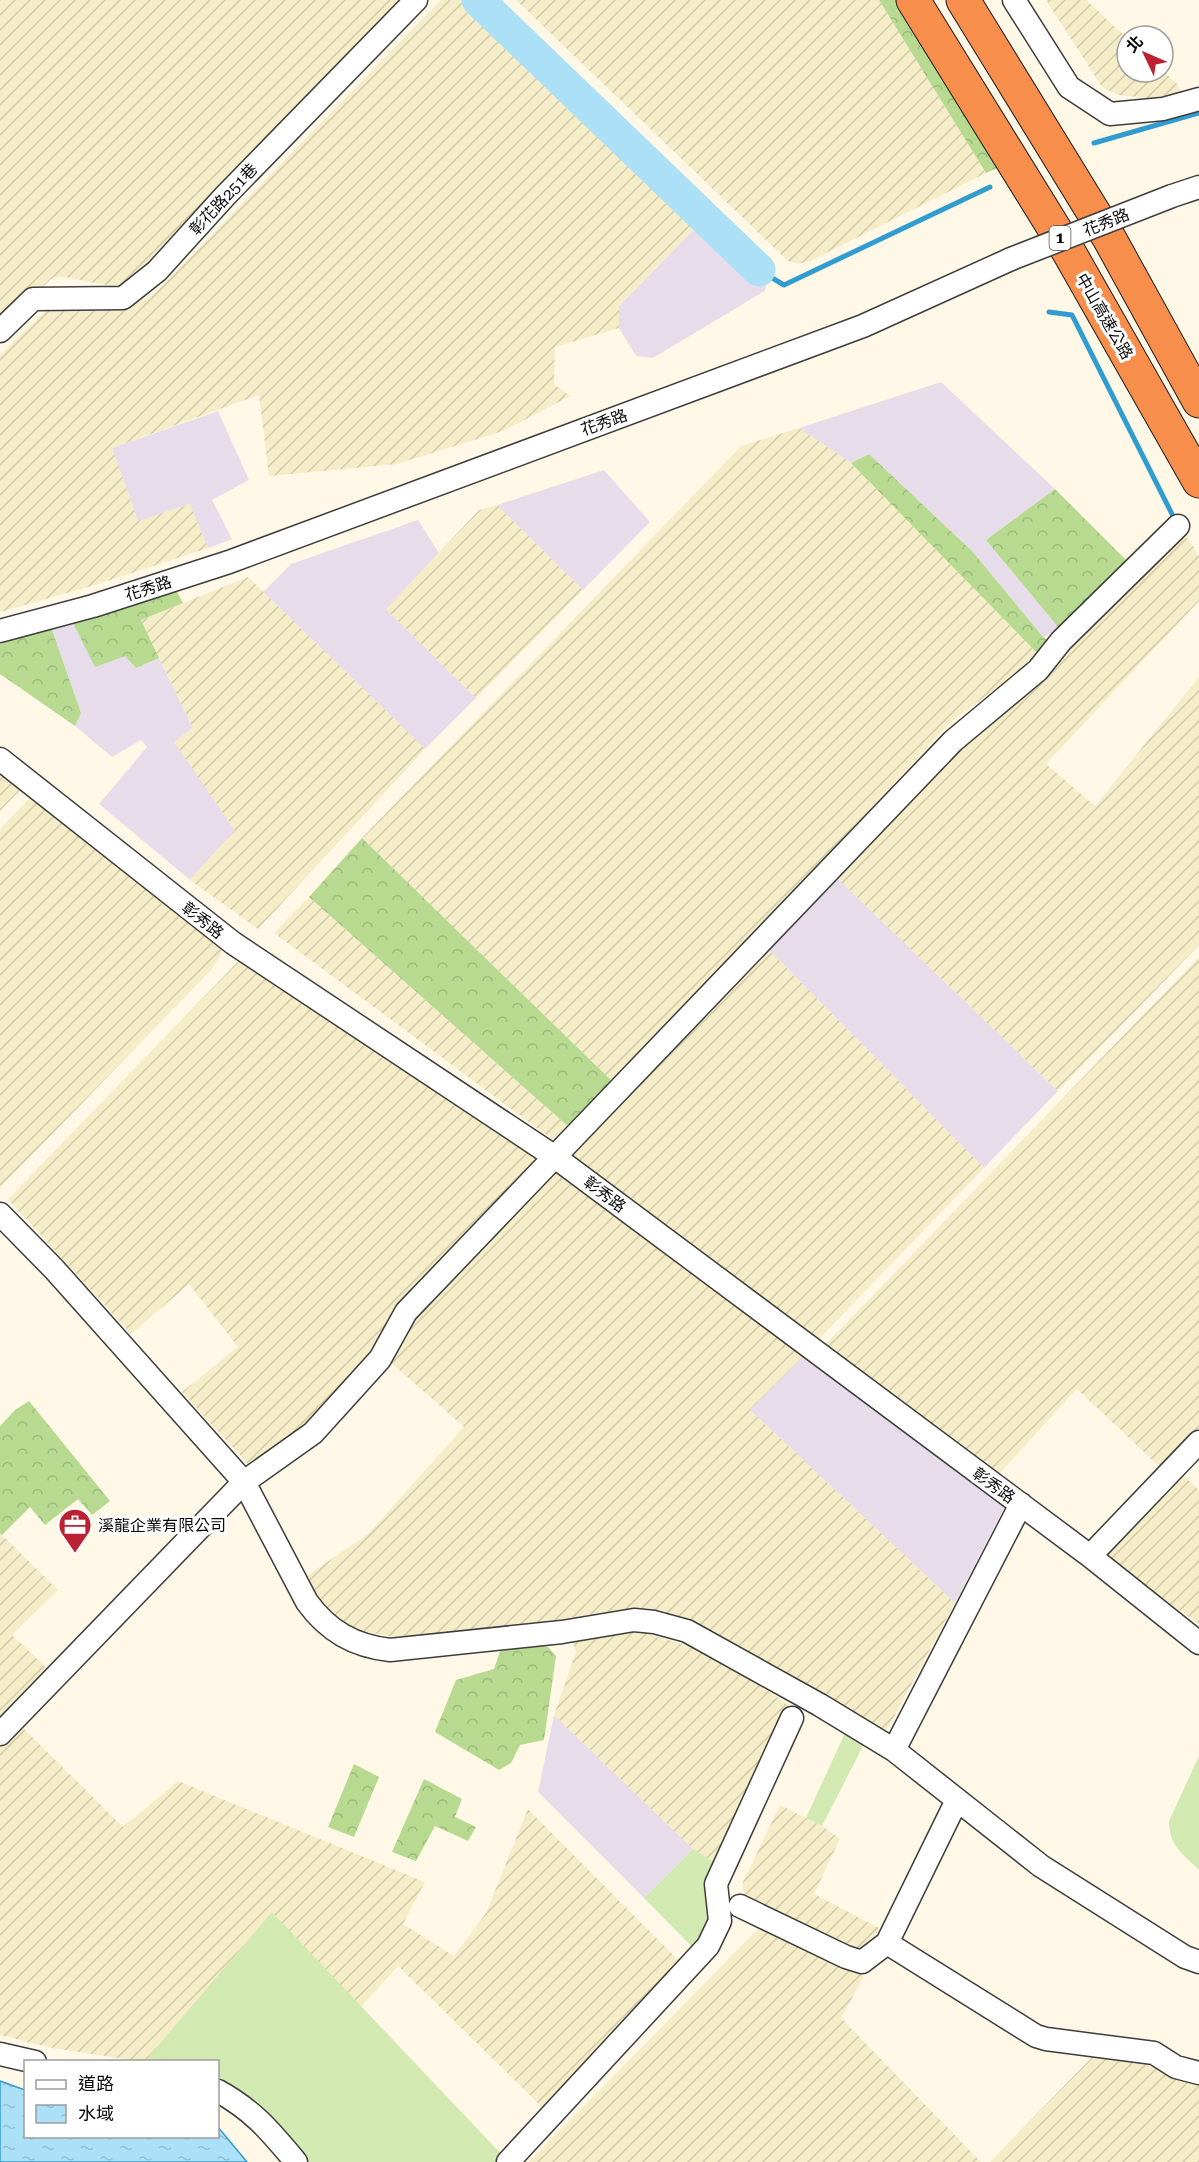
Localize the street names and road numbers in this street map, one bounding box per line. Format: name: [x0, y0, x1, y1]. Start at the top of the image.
street label: 彰花路251巷: [185, 160, 261, 239]
street label: 花秀路: [1080, 205, 1132, 240]
road number: 1: [1050, 226, 1070, 250]
street label: 中山高速公路: [1072, 270, 1137, 363]
street label: 花秀路: [578, 405, 630, 440]
street label: 花秀路: [122, 572, 174, 605]
street label: 彰秀路: [178, 898, 227, 943]
street label: 彰秀路: [580, 1172, 630, 1216]
street label: 彰秀路: [969, 1464, 1019, 1507]

